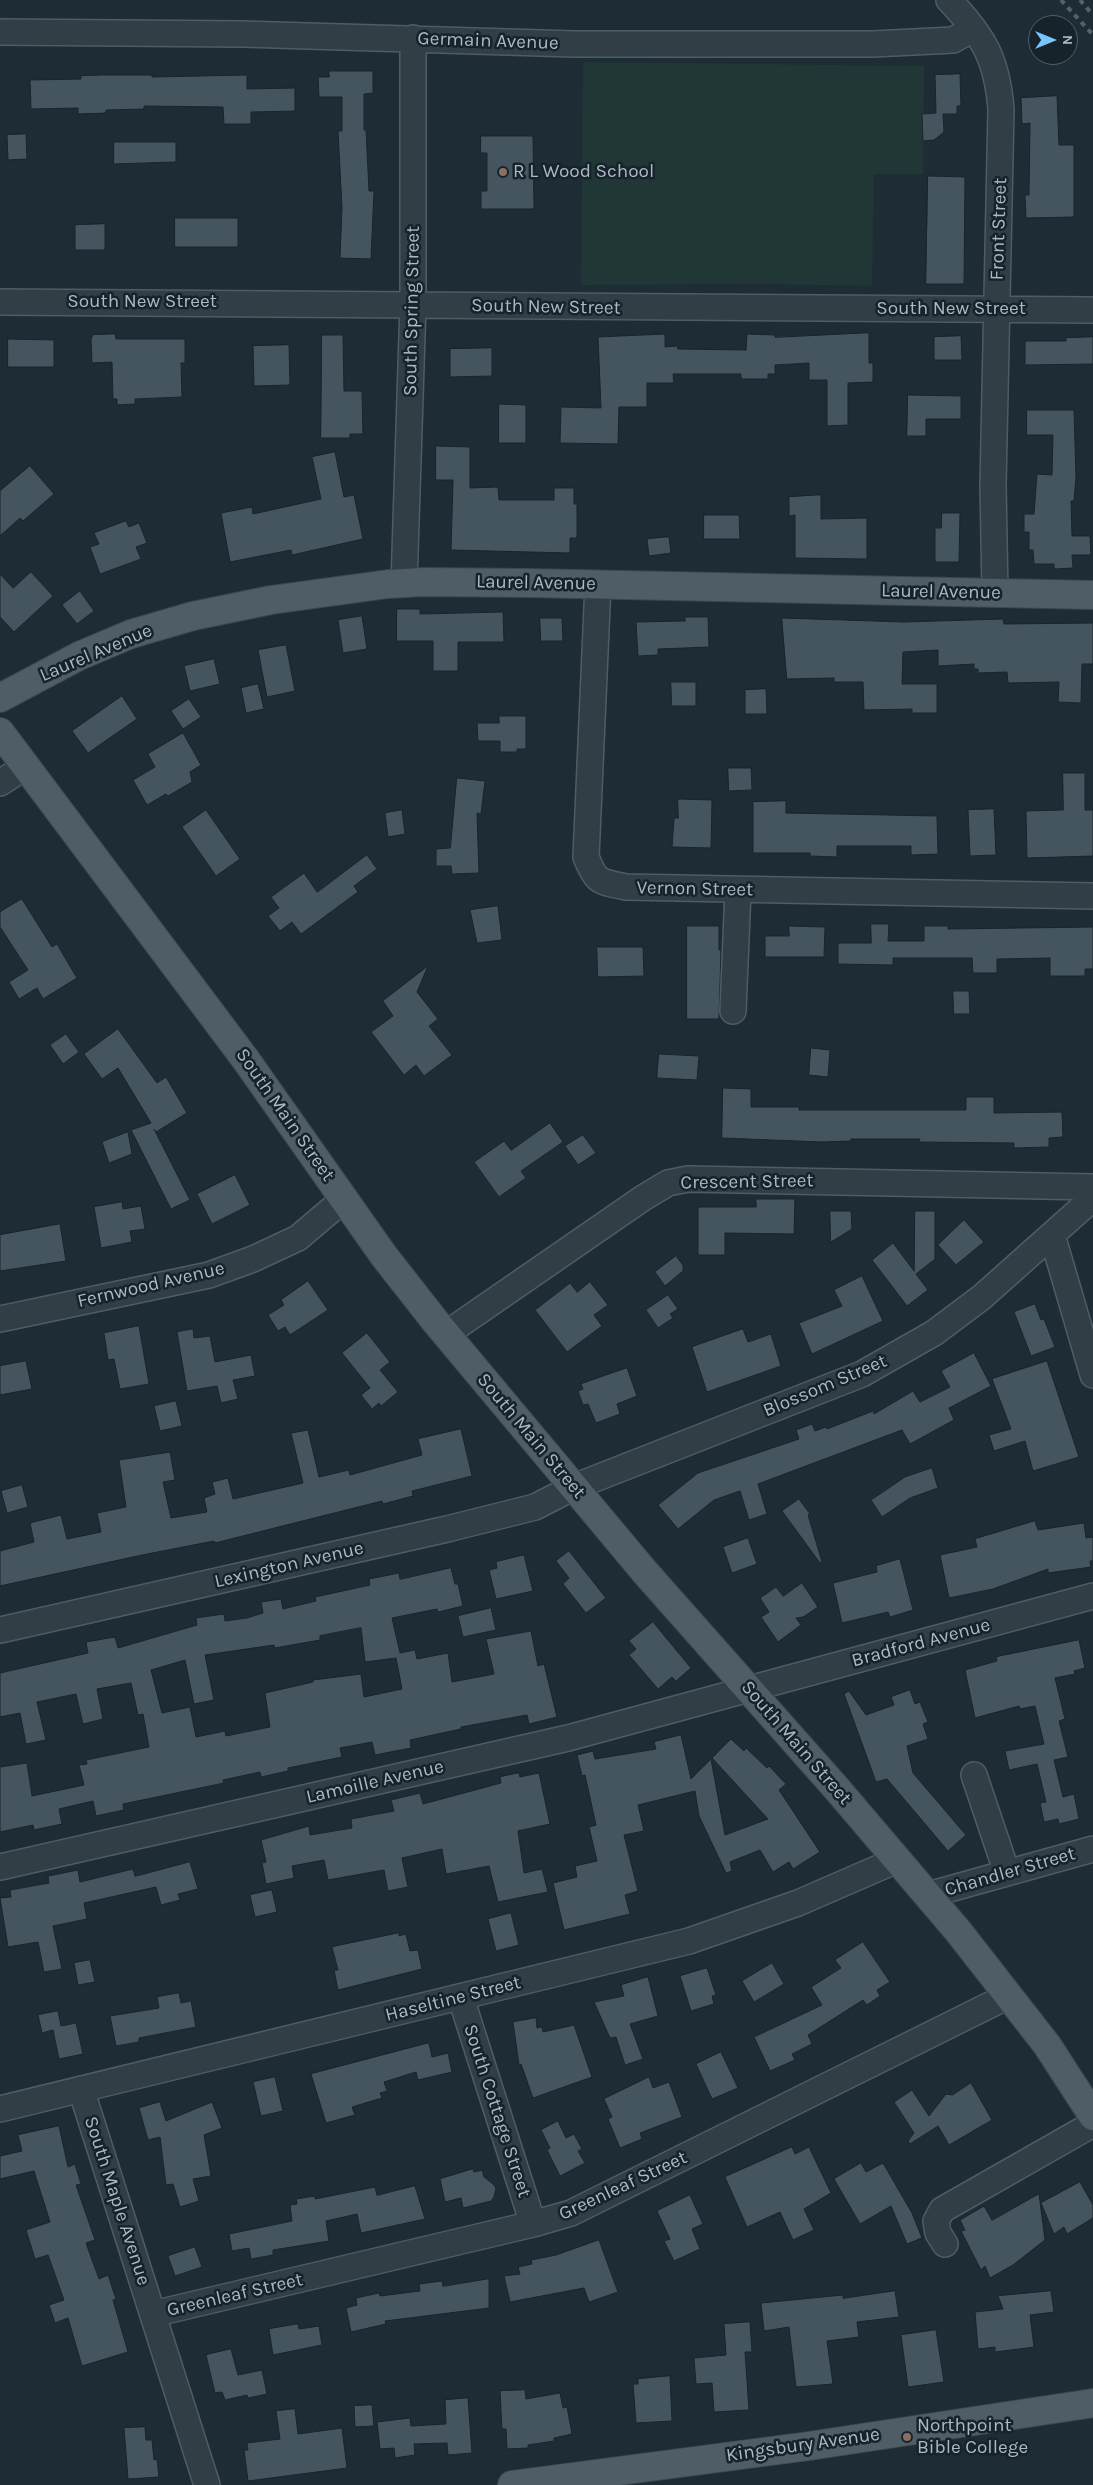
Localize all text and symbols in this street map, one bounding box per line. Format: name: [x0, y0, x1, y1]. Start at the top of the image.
north arrow: [1028, 15, 1078, 65]
street label: Germain Avenue: [417, 27, 559, 55]
text: N: [1059, 35, 1076, 45]
place label: R L Wood School: [513, 161, 654, 183]
marker: R L Wood School: [497, 166, 509, 178]
street label: Front Street: [986, 177, 1012, 281]
street label: South Spring Street: [399, 226, 425, 396]
street label: South New Street: [67, 291, 217, 313]
street label: South New Street: [471, 294, 621, 320]
street label: South New Street: [876, 298, 1026, 320]
street label: Laurel Avenue: [476, 571, 596, 595]
street label: Laurel Avenue: [881, 580, 1001, 604]
street label: Laurel Avenue: [36, 619, 156, 687]
street label: Vernon Street: [636, 877, 754, 901]
street label: South Main Street: [231, 1044, 339, 1186]
street label: Crescent Street: [680, 1169, 814, 1195]
street label: Fernwood Avenue: [75, 1257, 227, 1313]
street label: Blossom Street: [760, 1350, 890, 1422]
street label: South Main Street: [472, 1369, 590, 1503]
street label: Lexington Avenue: [212, 1537, 366, 1593]
street label: Bradford Avenue: [849, 1614, 993, 1672]
street label: South Main Street: [736, 1676, 856, 1810]
street label: Lamoille Avenue: [304, 1755, 446, 1809]
street label: Chandler Street: [942, 1842, 1078, 1902]
street label: Haseltine Street: [383, 1971, 523, 2027]
street label: South Cottage Street: [458, 2022, 536, 2200]
street label: South Maple Avenue: [79, 2114, 155, 2288]
street label: Greenleaf Street: [555, 2146, 691, 2226]
street label: Greenleaf Street: [165, 2268, 305, 2322]
place label: Northpoint Bible College: [917, 2415, 1028, 2459]
street label: Kingsbury Avenue: [725, 2423, 881, 2467]
marker: Northpoint Bible College: [901, 2431, 913, 2443]

